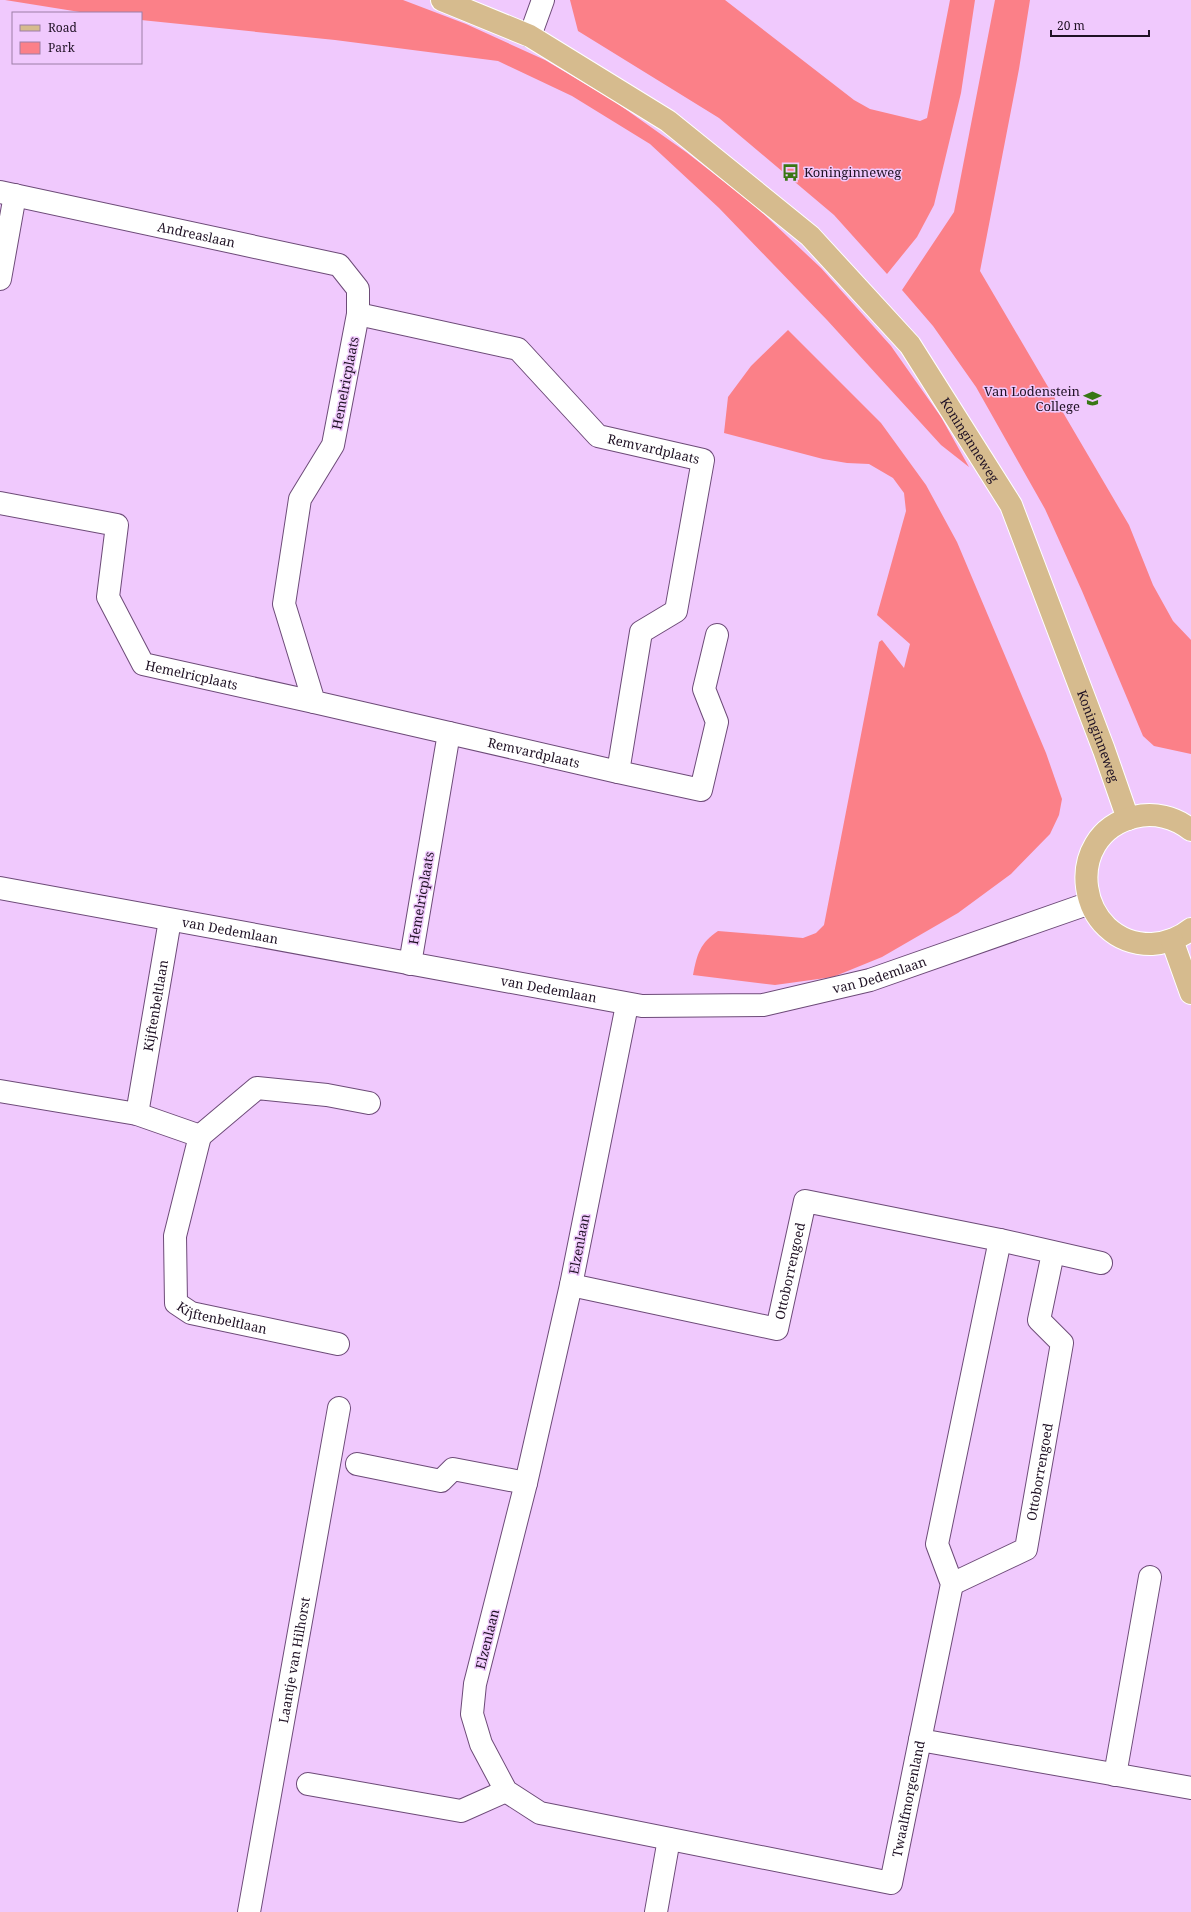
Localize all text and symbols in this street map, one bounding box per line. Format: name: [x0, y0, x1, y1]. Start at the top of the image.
legend: [12, 12, 142, 64]
scale bar: [1051, 12, 1149, 38]
text: 20 m: [1057, 17, 1085, 34]
text: Road: [48, 19, 78, 36]
text: Park: [48, 39, 76, 56]
bus stop icon: Koninginneweg: [781, 162, 801, 182]
place label: Koninginneweg: [804, 163, 901, 181]
street label: Andreaslaan: [156, 217, 238, 252]
street label: Hemelricplaats: [327, 335, 363, 431]
place label: Van Lodenstein College: [984, 382, 1081, 415]
school or university icon: Van Lodenstein College: [1083, 388, 1103, 408]
street label: Koninginneweg: [936, 394, 1004, 486]
street label: Remvardplaats: [606, 429, 701, 468]
street label: Hemelricplaats: [144, 656, 240, 694]
street label: Koninginneweg: [1073, 687, 1124, 785]
street label: Remvardplaats: [486, 733, 582, 772]
street label: Hemelricplaats: [404, 850, 438, 946]
street label: van Dedemlaan: [181, 913, 280, 948]
street label: van Dedemlaan: [831, 952, 929, 997]
street label: Kijftenbeltlaan: [139, 958, 172, 1053]
street label: van Dedemlaan: [499, 971, 599, 1007]
street label: Elzenlaan: [564, 1212, 594, 1276]
street label: Ottoborrengoed: [770, 1221, 809, 1321]
street label: Kijftenbeltlaan: [173, 1297, 269, 1338]
street label: Ottoborrengoed: [1022, 1422, 1057, 1522]
street label: Laantje van Hilhorst: [274, 1595, 314, 1724]
street label: Elzenlaan: [471, 1607, 503, 1671]
street label: Twaalfmorgenland: [887, 1739, 929, 1859]

